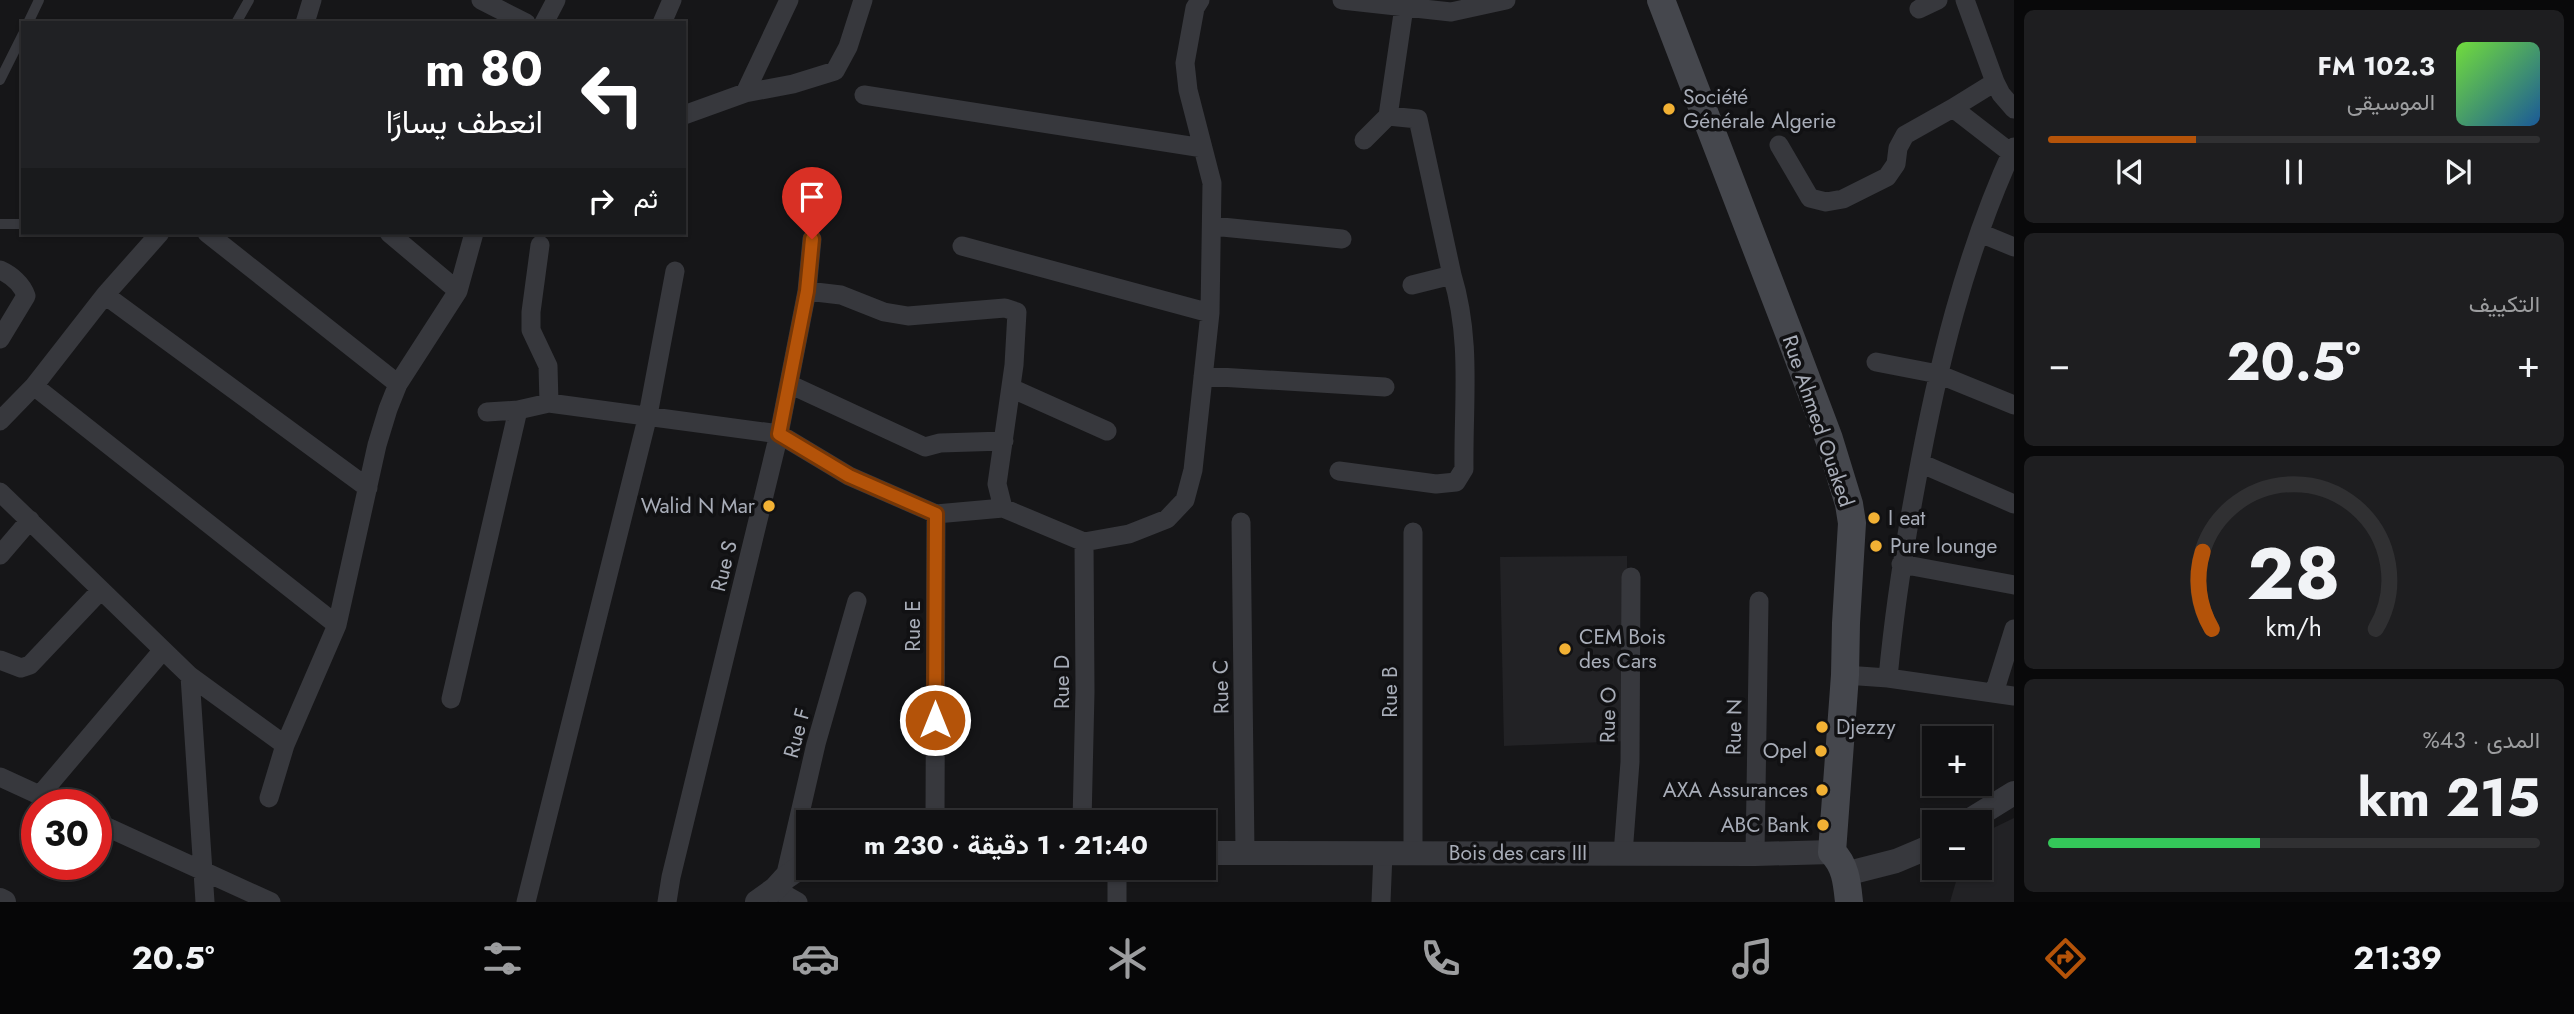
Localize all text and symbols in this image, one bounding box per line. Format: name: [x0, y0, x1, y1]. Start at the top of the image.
text: 80 m: [425, 34, 543, 104]
text: 102.3 FM: [2318, 47, 2435, 85]
icon: left: [567, 49, 658, 140]
place label: Société Générale Algerie: [1683, 82, 1836, 136]
text: الموسيقى: [2347, 85, 2435, 119]
text: انعطف يسارًا: [386, 99, 543, 145]
marker: Société Générale Algerie: [1661, 101, 1677, 117]
icon: previous: [2111, 153, 2149, 191]
icon: pause: [2275, 153, 2313, 191]
icon: next: [2439, 153, 2477, 191]
pin: [782, 167, 842, 239]
icon: arrive: [793, 178, 831, 216]
text: ثم: [634, 180, 658, 218]
icon: right: [582, 182, 620, 220]
text: التكييف: [2469, 287, 2540, 321]
text: 20.5°: [2226, 324, 2361, 400]
street label: Rue Ahmed Ouaked: [1775, 331, 1861, 511]
text: −: [2048, 336, 2070, 391]
text: +: [2517, 336, 2540, 391]
place label: Walid N Mar: [641, 491, 756, 521]
marker: Walid N Mar: [761, 498, 777, 514]
place label: I eat: [1888, 503, 1925, 533]
marker: I eat: [1866, 510, 1882, 526]
text: 28: [2247, 521, 2341, 626]
place label: Pure lounge: [1890, 531, 1997, 561]
street label: Rue S: [703, 537, 745, 595]
marker: Pure lounge: [1868, 538, 1884, 554]
street label: Rue E: [898, 600, 928, 652]
text: km/h: [2266, 608, 2322, 644]
place label: CEM Bois des Cars: [1579, 622, 1665, 676]
marker: CEM Bois des Cars: [1557, 641, 1573, 657]
street label: Rue D: [1047, 655, 1077, 709]
street label: Rue C: [1206, 660, 1236, 714]
street label: Rue B: [1375, 666, 1405, 718]
position arrow: [898, 683, 972, 757]
street label: Rue O: [1593, 686, 1623, 744]
street label: Rue N: [1719, 699, 1749, 755]
street label: Rue F: [776, 705, 818, 761]
place label: Djezzy: [1836, 712, 1896, 742]
marker: Djezzy: [1814, 719, 1830, 735]
text: المدى · 43%: [2422, 723, 2540, 757]
map controls: [1922, 726, 1992, 880]
button: +: [1922, 726, 1992, 796]
place label: Opel: [1763, 736, 1807, 766]
marker: Opel: [1813, 743, 1829, 759]
text: 215 km: [2358, 760, 2540, 836]
place label: AXA Assurances: [1663, 775, 1808, 805]
marker: AXA Assurances: [1814, 782, 1830, 798]
speed limit sign: 30: [21, 789, 112, 880]
place label: ABC Bank: [1721, 810, 1810, 840]
button: −: [1922, 810, 1992, 880]
marker: ABC Bank: [1815, 817, 1831, 833]
text: 21:40 · 1 دقيقة · 230 m: [864, 826, 1148, 864]
street label: Bois des cars III: [1449, 838, 1587, 868]
icon: filters: [478, 934, 527, 983]
icon: car: [791, 934, 840, 983]
icon: climate: [1103, 934, 1152, 983]
icon: phone: [1416, 934, 1465, 983]
icon: music: [1728, 934, 1777, 983]
icon: directions: [2041, 934, 2090, 983]
text: 20.5°: [132, 935, 214, 981]
text: 21:39: [2353, 935, 2442, 981]

